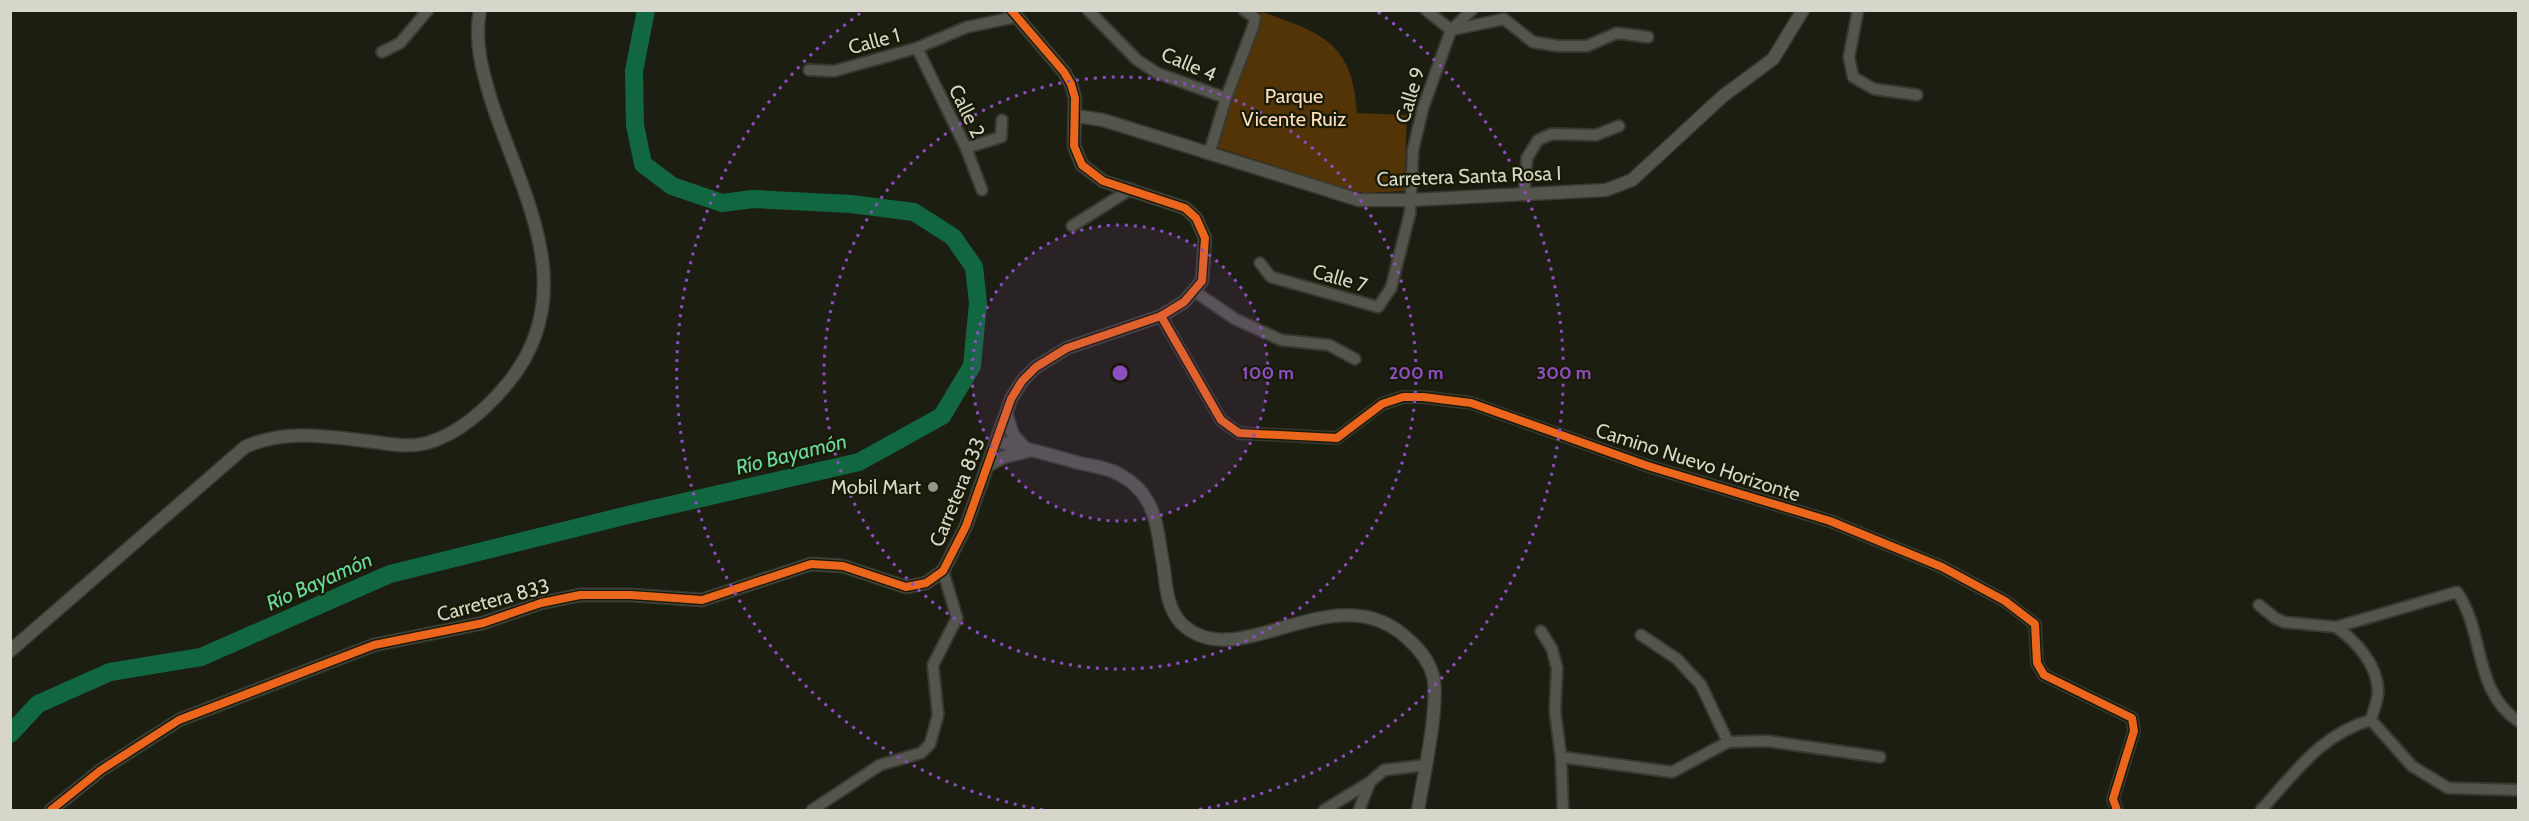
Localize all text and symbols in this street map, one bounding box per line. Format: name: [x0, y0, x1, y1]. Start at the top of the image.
street label: Calle 1: [846, 23, 902, 59]
street label: Calle 4: [1158, 42, 1221, 86]
street label: Calle 9: [1390, 64, 1430, 126]
street label: Calle 2: [944, 80, 990, 142]
park label: Parque Vicente Ruiz: [1242, 84, 1346, 131]
street label: Carretera Santa Rosa I: [1376, 161, 1562, 191]
street label: Calle 7: [1310, 259, 1370, 297]
text: 100 m: [1242, 362, 1294, 384]
text: 200 m: [1389, 362, 1443, 384]
text: 300 m: [1537, 362, 1591, 384]
centre of rings: [1110, 363, 1130, 383]
street label: Camino Nuevo Horizonte: [1593, 418, 1803, 506]
water label: Río Bayamón: [733, 428, 849, 480]
street label: Carretera 833: [924, 434, 990, 550]
place label: Mobil Mart: [831, 475, 921, 499]
marker: Mobil Mart: [926, 480, 940, 494]
water label: Río Bayamón: [262, 546, 376, 616]
street label: Carretera 833: [434, 573, 552, 627]

